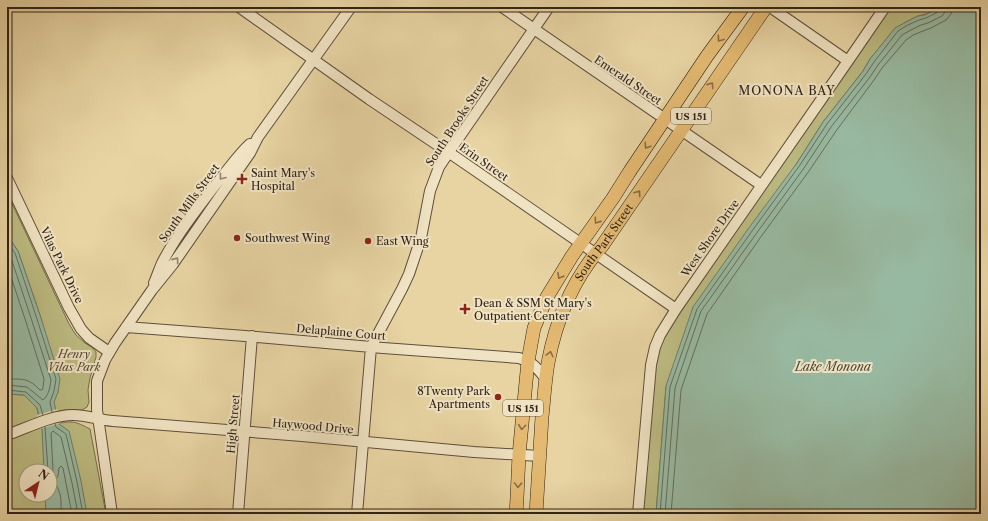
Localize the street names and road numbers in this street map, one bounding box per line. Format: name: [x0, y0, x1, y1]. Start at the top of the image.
street label: Emerald Street: [592, 52, 665, 108]
street label: South Brooks Street: [423, 73, 491, 169]
road number: US 151: [671, 108, 711, 124]
street label: Erin Street: [457, 140, 511, 184]
street label: South Mills Street: [156, 161, 222, 245]
street label: West Shore Drive: [678, 197, 742, 280]
street label: South Park Street: [572, 201, 636, 284]
street label: Vilas Park Drive: [37, 224, 87, 305]
street label: Delaplaine Court: [296, 321, 386, 343]
street label: High Street: [223, 394, 243, 454]
road number: US 151: [503, 400, 543, 416]
street label: Haywood Drive: [272, 415, 354, 437]

